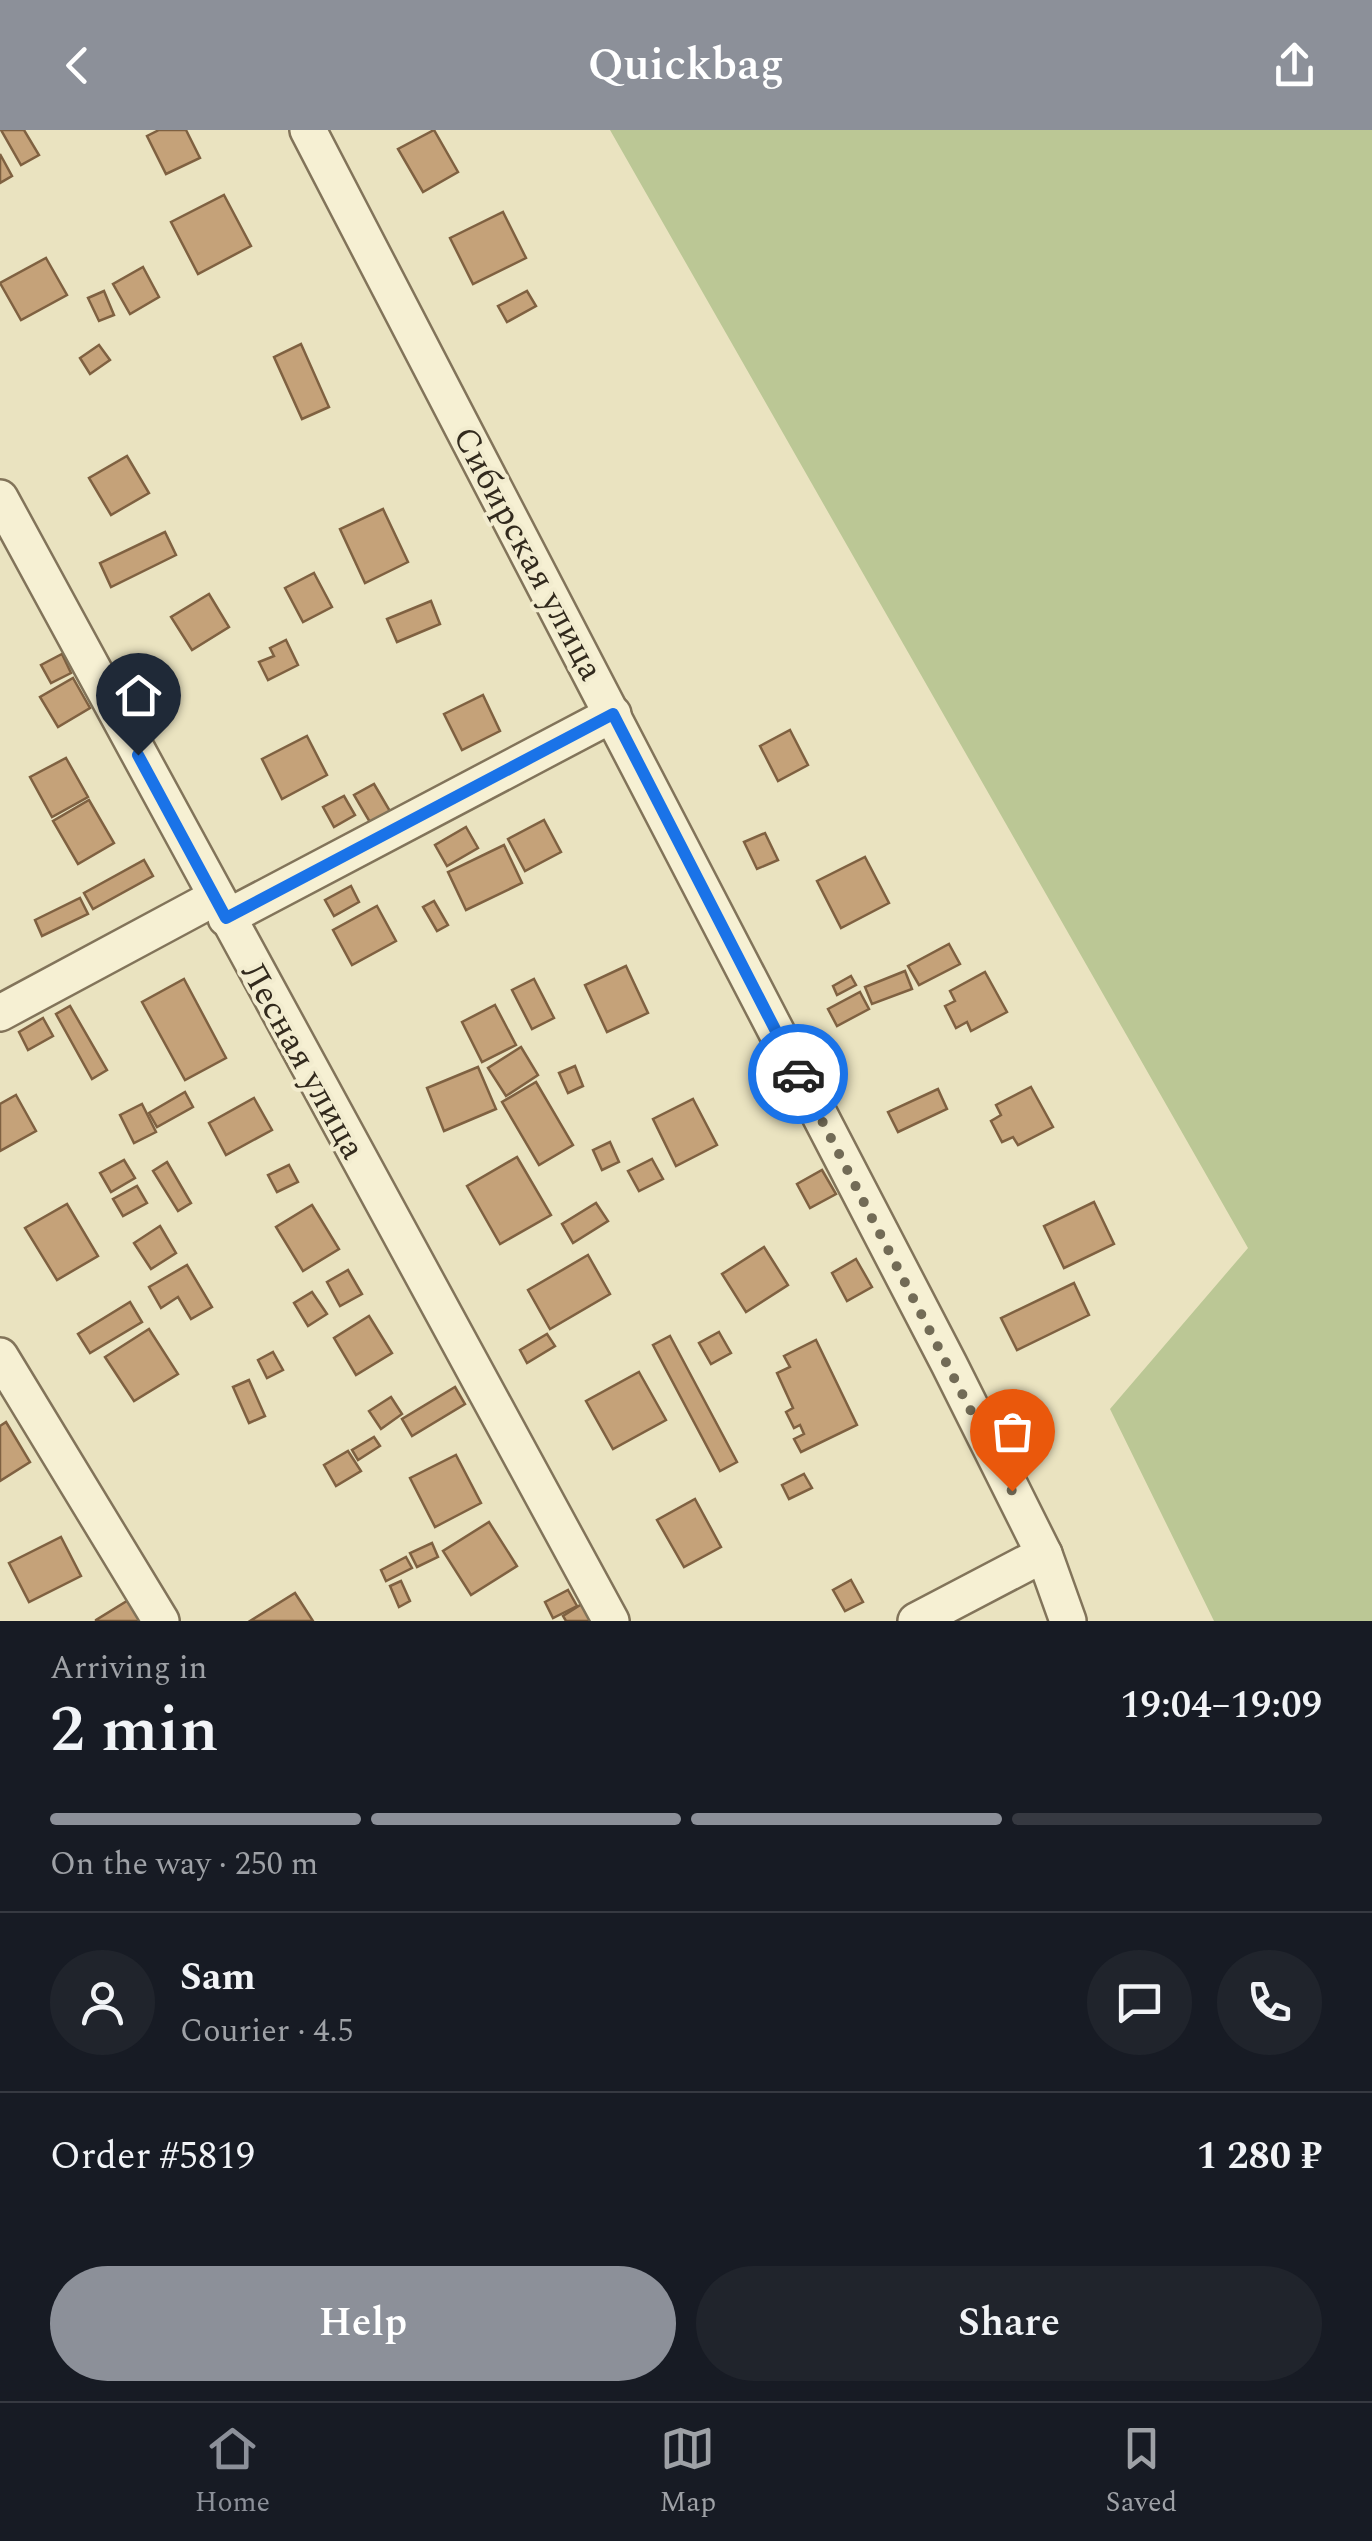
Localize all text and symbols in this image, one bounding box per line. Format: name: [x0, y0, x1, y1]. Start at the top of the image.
text: Quickbag: [588, 31, 784, 100]
icon: back: [50, 38, 105, 93]
icon: share: [1267, 38, 1322, 93]
street label: Сибирская улица: [438, 417, 617, 690]
pin: [96, 653, 181, 756]
icon: home: [111, 668, 166, 723]
street label: Лесная улица: [227, 952, 379, 1169]
courier: [748, 1024, 848, 1124]
icon: car: [771, 1047, 826, 1102]
pin: [970, 1389, 1055, 1492]
icon: bag: [985, 1404, 1040, 1459]
text: Arriving in: [50, 1644, 207, 1693]
text: 19:04–19:09: [1120, 1677, 1322, 1735]
text: 2 min: [50, 1681, 219, 1780]
text: On the way · 250 m: [50, 1840, 318, 1889]
text: Sam: [180, 1949, 256, 2007]
button: person: [50, 1950, 155, 2055]
button: chat: [1087, 1950, 1192, 2055]
button: phone: [1217, 1950, 1322, 2055]
text: Courier · 4.5: [180, 2007, 353, 2056]
text: Order #5819: [50, 2128, 255, 2186]
text: 1 280 ₽: [1196, 2128, 1322, 2186]
button: Help: [50, 2266, 676, 2381]
button: Share: [696, 2266, 1322, 2381]
tab: Home: [195, 2421, 270, 2524]
tab: Map: [660, 2421, 716, 2524]
tab: Saved: [1105, 2421, 1177, 2524]

